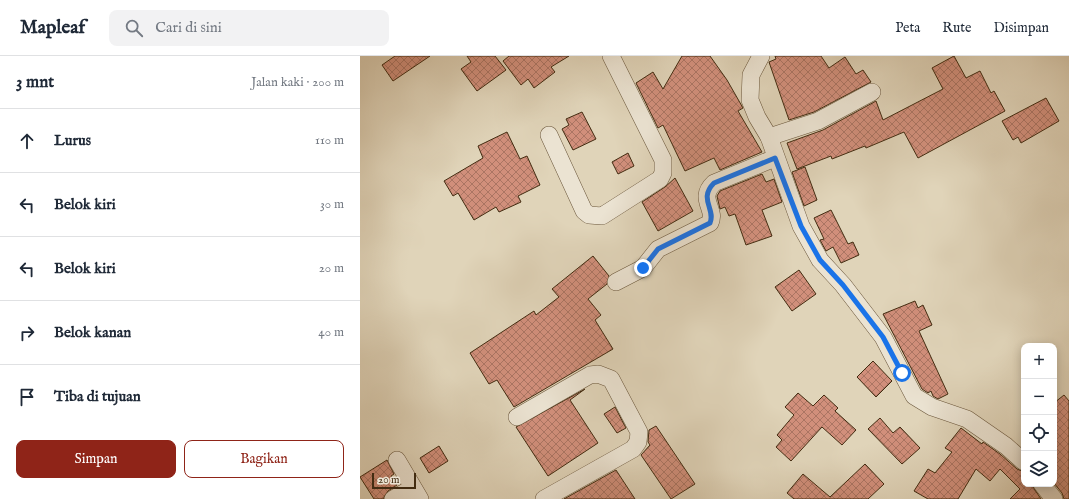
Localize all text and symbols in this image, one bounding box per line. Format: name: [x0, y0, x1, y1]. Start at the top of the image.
search box: [109, 10, 389, 46]
text: Mapleaf: [20, 16, 85, 40]
icon: search: [123, 17, 145, 39]
text: Cari di sini: [155, 18, 222, 37]
text: Peta: [895, 19, 920, 37]
text: Rute: [942, 19, 971, 37]
text: Disimpan: [993, 19, 1049, 37]
text: 3 mnt: [16, 72, 54, 93]
text: Jalan kaki · 200 m: [251, 74, 344, 91]
icon: ahead: [16, 130, 38, 152]
text: Lurus: [54, 131, 91, 150]
text: 110 m: [315, 132, 344, 149]
icon: left: [16, 194, 38, 216]
text: Belok kiri: [54, 195, 116, 214]
text: 30 m: [320, 196, 344, 213]
icon: left: [16, 258, 38, 280]
text: Belok kiri: [54, 259, 116, 278]
route end: [634, 259, 652, 277]
text: 20 m: [319, 260, 344, 277]
icon: right: [16, 322, 38, 344]
text: Belok kanan: [54, 323, 131, 342]
text: 40 m: [318, 324, 344, 341]
map controls: [1021, 343, 1057, 487]
button: +: [1021, 343, 1057, 379]
route start: [893, 364, 911, 382]
button: −: [1021, 379, 1057, 415]
icon: arrive: [16, 386, 38, 408]
text: Tiba di tujuan: [54, 387, 141, 406]
button: locate: [1021, 415, 1057, 451]
button: Simpan: [16, 440, 176, 478]
button: Bagikan: [184, 440, 344, 478]
button: layers: [1021, 451, 1057, 487]
scale bar: [372, 471, 416, 490]
text: 20 m: [378, 473, 399, 487]

